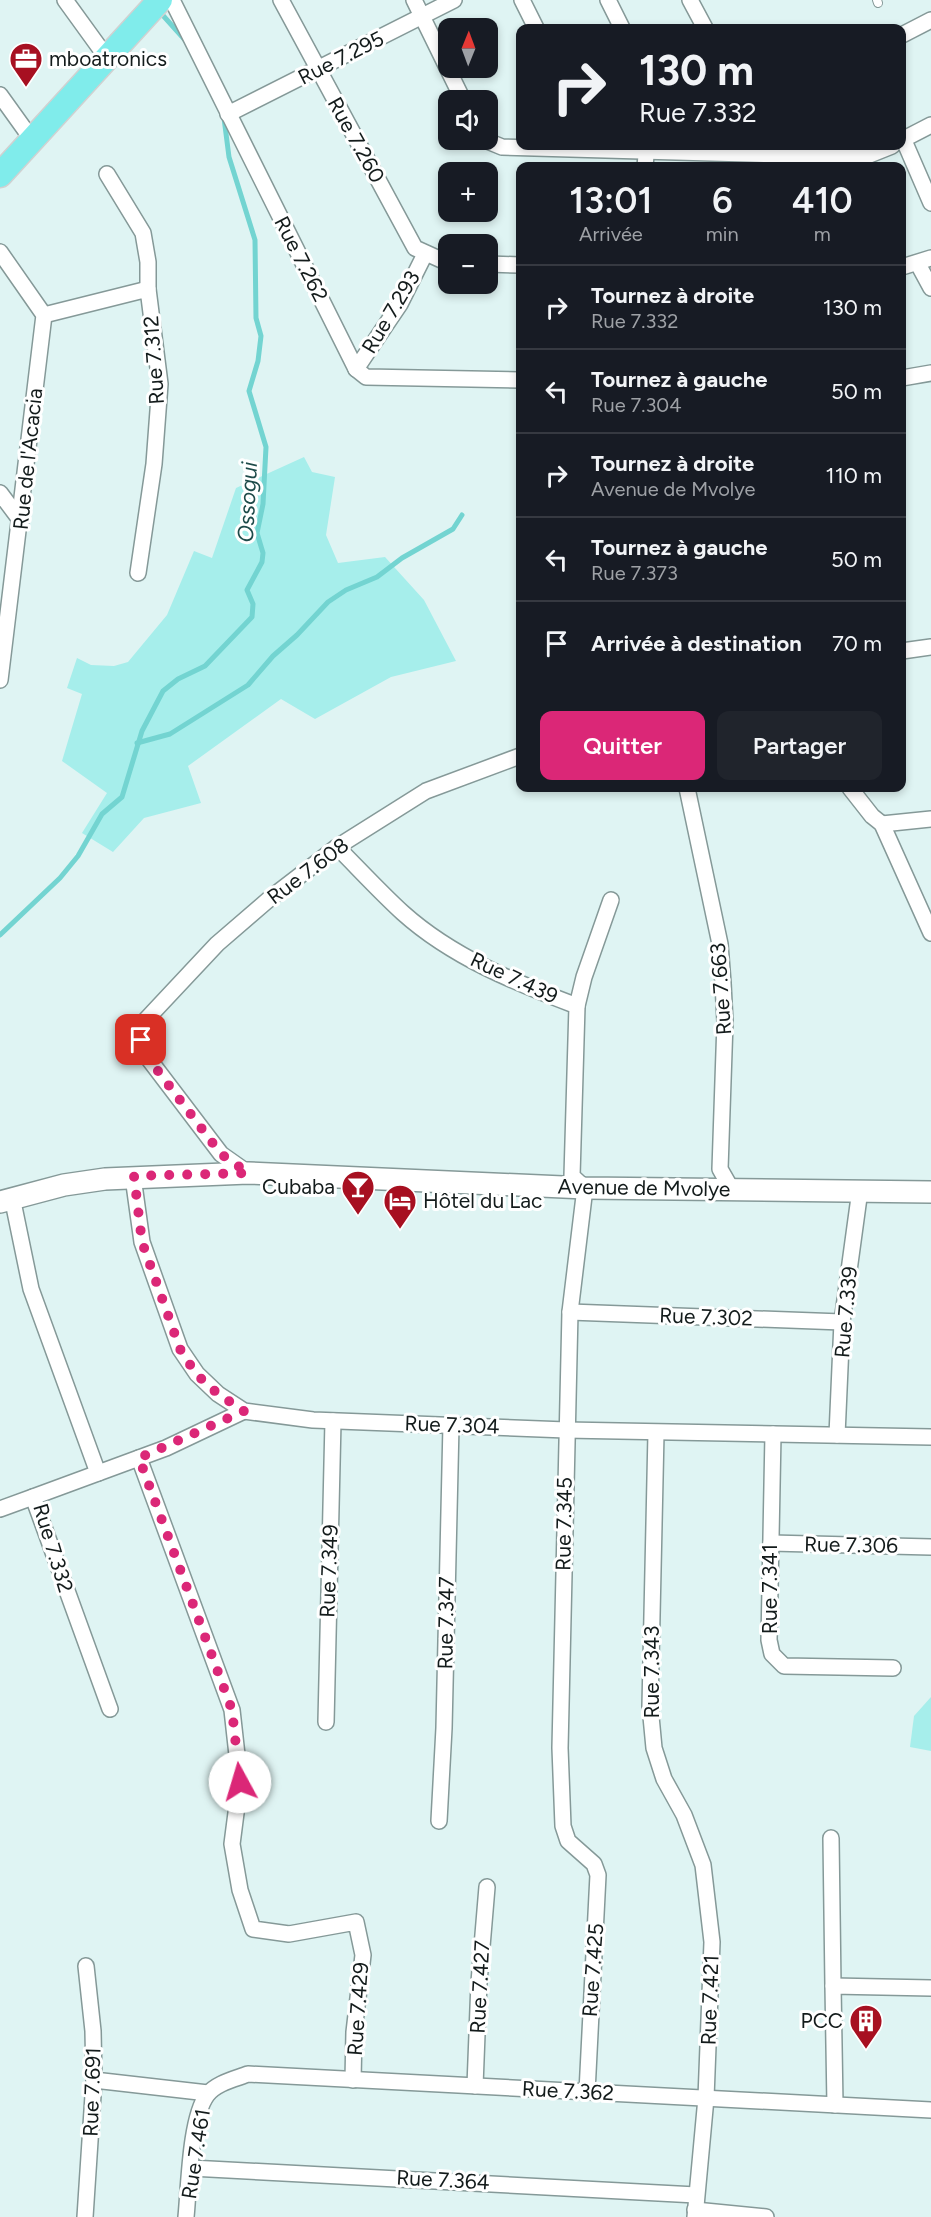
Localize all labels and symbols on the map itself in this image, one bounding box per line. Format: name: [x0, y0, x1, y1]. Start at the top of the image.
north arrow: [438, 18, 498, 78]
street label: Rue 7.295: [294, 25, 388, 90]
office icon: mboatronics: [8, 41, 44, 88]
place label: mboatronics: [49, 46, 167, 71]
street label: Rue 7.260: [323, 92, 390, 187]
street label: Rue 7.262: [269, 212, 334, 306]
street label: Rue 7.293: [356, 266, 425, 358]
street label: Rue 7.312: [138, 315, 169, 405]
street label: Rue de l'Acacia: [8, 387, 47, 531]
water label: Ossogui: [232, 460, 263, 543]
street label: Rue 7.608: [262, 832, 353, 909]
street label: Rue 7.663: [705, 942, 736, 1036]
street label: Rue 7.439: [467, 946, 562, 1009]
pin: [115, 1014, 166, 1065]
bar icon: Cubaba: [340, 1169, 376, 1216]
street label: Avenue de Mvolye: [557, 1173, 731, 1202]
place label: Cubaba: [262, 1174, 335, 1199]
hotel icon: Hôtel du Lac: [382, 1183, 418, 1230]
place label: Hôtel du Lac: [423, 1188, 542, 1213]
street label: Rue 7.339: [829, 1265, 862, 1359]
street label: Rue 7.302: [659, 1302, 753, 1331]
street label: Rue 7.304: [404, 1410, 500, 1439]
street label: Rue 7.345: [550, 1477, 577, 1571]
street label: Rue 7.332: [28, 1500, 79, 1595]
street label: Rue 7.349: [314, 1524, 343, 1618]
street label: Rue 7.306: [804, 1531, 898, 1558]
street label: Rue 7.341: [757, 1544, 782, 1634]
street label: Rue 7.347: [432, 1576, 459, 1670]
street label: Rue 7.343: [639, 1625, 664, 1719]
position arrow: [208, 1750, 272, 1814]
street label: Rue 7.425: [577, 1922, 608, 2018]
street label: Rue 7.427: [465, 1940, 494, 2034]
street label: Rue 7.421: [695, 1954, 724, 2046]
street label: Rue 7.429: [342, 1961, 373, 2057]
building icon: PCC: [848, 2003, 884, 2050]
place label: PCC: [801, 2008, 843, 2033]
street label: Rue 7.691: [77, 2047, 106, 2137]
street label: Rue 7.362: [521, 2076, 615, 2105]
street label: Rue 7.461: [176, 2107, 215, 2201]
street label: Rue 7.364: [396, 2165, 490, 2194]

